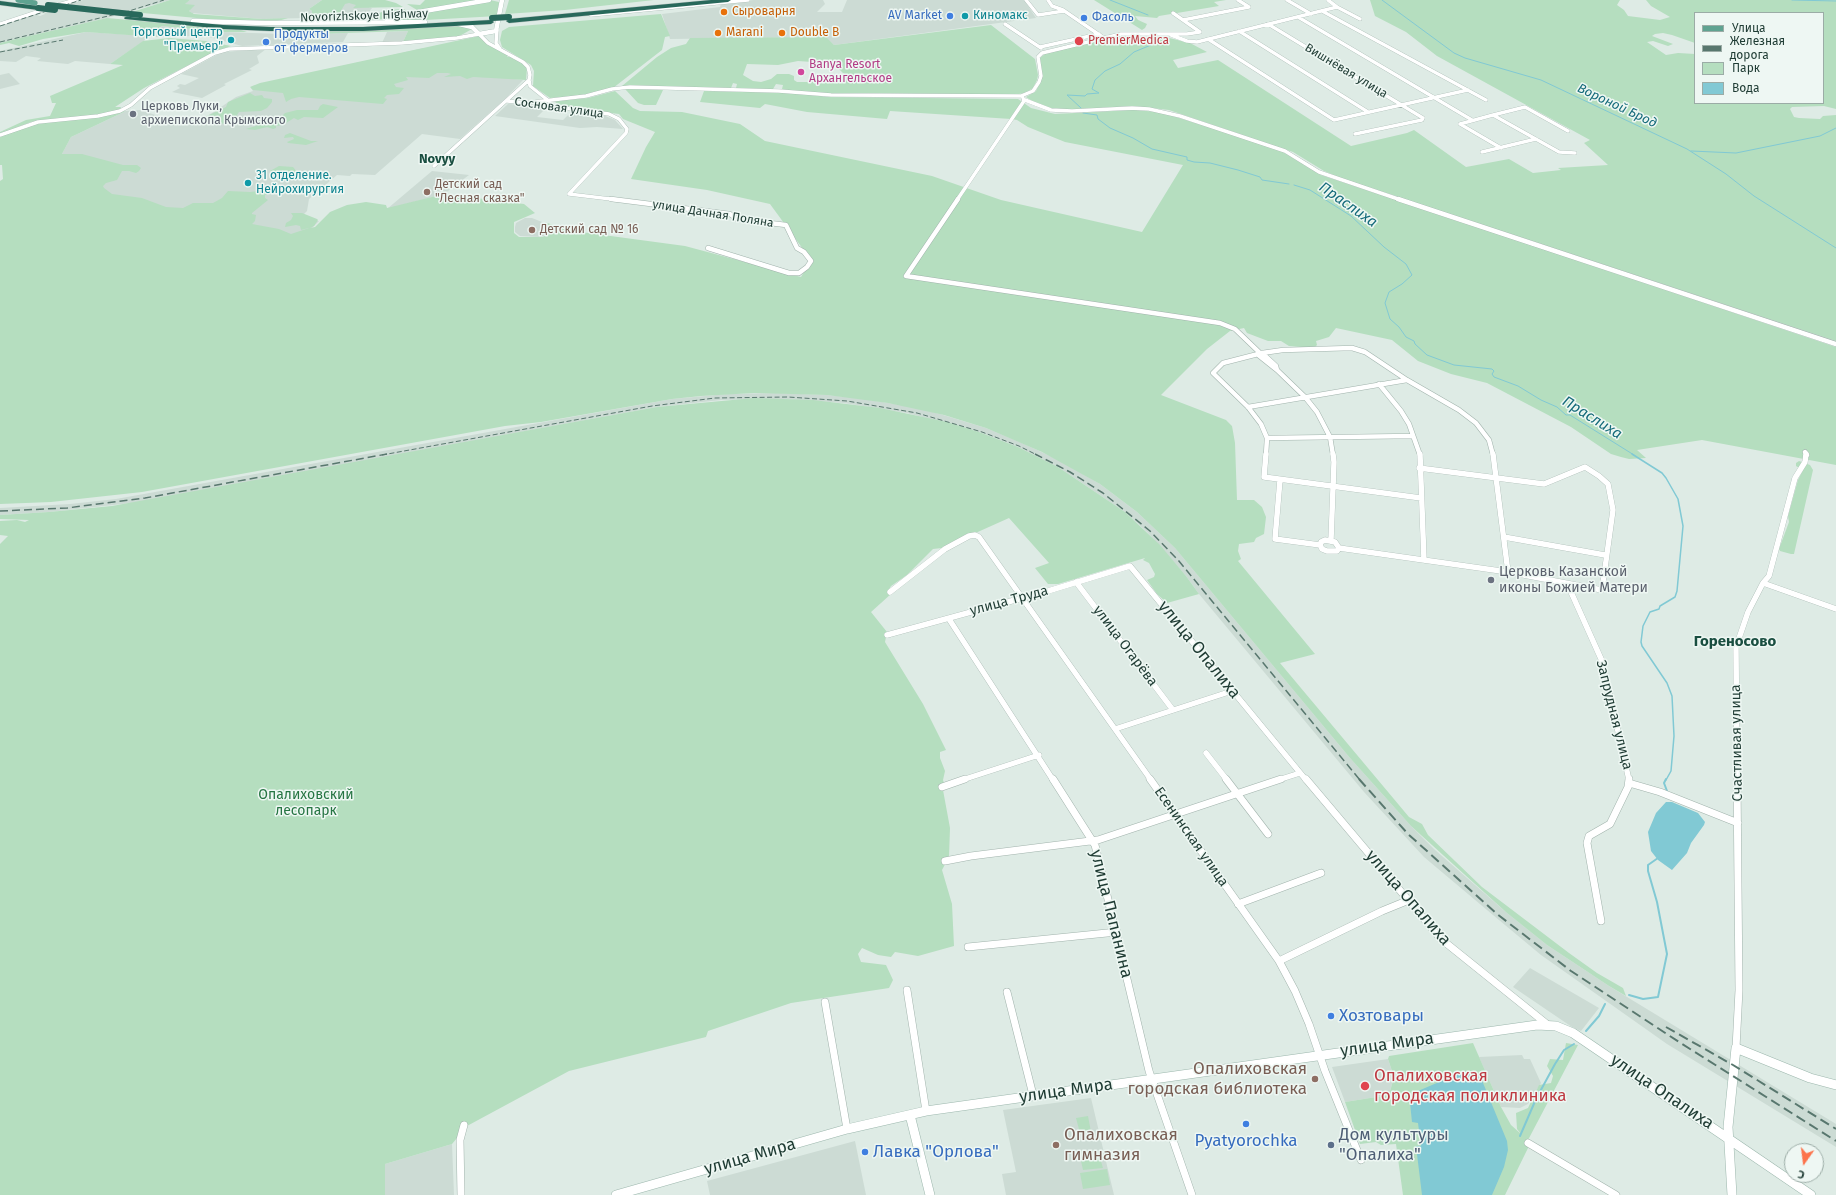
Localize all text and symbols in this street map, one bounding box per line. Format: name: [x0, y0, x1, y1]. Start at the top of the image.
place label: Сыроварня: [732, 5, 796, 19]
street label: Novorizhskoye Highway: [300, 7, 428, 25]
marker: Сыроварня: [719, 7, 729, 17]
place label: AV Market: [888, 9, 942, 23]
place label: Киномакс: [973, 9, 1028, 23]
marker: AV Market: [945, 11, 955, 21]
marker: Киномакс: [960, 11, 970, 21]
place label: Фасоль: [1092, 11, 1134, 25]
legend: [1694, 12, 1824, 104]
marker: Фасоль: [1079, 13, 1089, 23]
text: Улица: [1732, 21, 1766, 35]
place label: Торговый центр "Премьер": [132, 26, 223, 54]
place label: Marani: [726, 26, 763, 40]
place label: Double B: [790, 26, 839, 40]
place label: Продукты от фермеров: [274, 28, 348, 56]
marker: Marani: [713, 28, 723, 38]
marker: Double B: [777, 28, 787, 38]
place label: PremierMedica: [1088, 34, 1169, 48]
text: Железная дорога: [1730, 34, 1785, 62]
marker: Торговый центр "Премьер": [226, 35, 236, 45]
marker: PremierMedica: [1073, 35, 1085, 47]
marker: Продукты от фермеров: [261, 37, 271, 47]
street label: Вишнёвая улица: [1302, 41, 1390, 101]
place label: Banya Resort Архангельское: [809, 58, 892, 86]
text: Парк: [1732, 61, 1760, 75]
marker: Banya Resort Архангельское: [796, 67, 806, 77]
water label: Вороной Брод: [1575, 81, 1659, 131]
text: Вода: [1732, 81, 1759, 95]
street label: Сосновая улица: [514, 95, 604, 121]
place label: Церковь Луки, архиепископа Крымского: [141, 100, 286, 128]
marker: Церковь Луки, архиепископа Крымского: [128, 109, 138, 119]
district label: Novyy: [419, 151, 455, 167]
place label: 31 отделение. Нейрохирургия: [256, 169, 344, 197]
marker: 31 отделение. Нейрохирургия: [243, 178, 253, 188]
place label: Детский сад "Лесная сказка": [435, 178, 525, 206]
water label: Праслиха: [1315, 178, 1381, 232]
marker: Детский сад "Лесная сказка": [422, 187, 432, 197]
street label: улица Дачная Поляна: [651, 197, 775, 231]
place label: Детский сад № 16: [540, 223, 638, 237]
marker: Детский сад № 16: [527, 225, 537, 235]
water label: Праслиха: [1559, 393, 1625, 443]
place label: Церковь Казанской иконы Божией Матери: [1499, 564, 1648, 596]
marker: Церковь Казанской иконы Божией Матери: [1486, 575, 1496, 585]
street label: улица Труда: [968, 582, 1050, 620]
street label: улица Опалиха: [1153, 597, 1245, 703]
street label: улица Огарёва: [1089, 602, 1161, 690]
district label: Гореносово: [1694, 633, 1776, 651]
street label: Запрудная улица: [1592, 658, 1636, 772]
street label: Счастливая улица: [1728, 684, 1746, 802]
street label: Есенинская улица: [1150, 784, 1232, 890]
park label: Опалиховский лесопарк: [258, 787, 354, 820]
street label: улица Опалиха: [1361, 846, 1455, 950]
street label: улица Папанина: [1085, 848, 1137, 980]
place label: Хозтовары: [1339, 1006, 1424, 1026]
marker: Хозтовары: [1326, 1011, 1336, 1021]
street label: улица Мира: [1339, 1028, 1435, 1062]
street label: улица Опалиха: [1606, 1050, 1718, 1134]
place label: Опалиховская городская библиотека: [1128, 1059, 1307, 1099]
place label: Опалиховская городская поликлиника: [1374, 1066, 1567, 1106]
street label: улица Мира: [1018, 1074, 1114, 1108]
marker: Опалиховская городская библиотека: [1310, 1074, 1320, 1084]
marker: Опалиховская городская поликлиника: [1359, 1080, 1371, 1092]
marker: Pyatyorochka: [1241, 1119, 1251, 1129]
place label: Опалиховская гимназия: [1064, 1125, 1178, 1165]
place label: Дом культуры "Опалиха": [1339, 1125, 1449, 1165]
place label: Pyatyorochka: [1194, 1131, 1298, 1151]
street label: улица Мира: [702, 1134, 798, 1180]
marker: Опалиховская гимназия: [1051, 1140, 1061, 1150]
marker: Дом культуры "Опалиха": [1326, 1140, 1336, 1150]
place label: Лавка "Орлова": [873, 1142, 999, 1162]
north arrow: [1784, 1143, 1824, 1183]
marker: Лавка "Орлова": [860, 1147, 870, 1157]
text: С: [1797, 1167, 1806, 1181]

